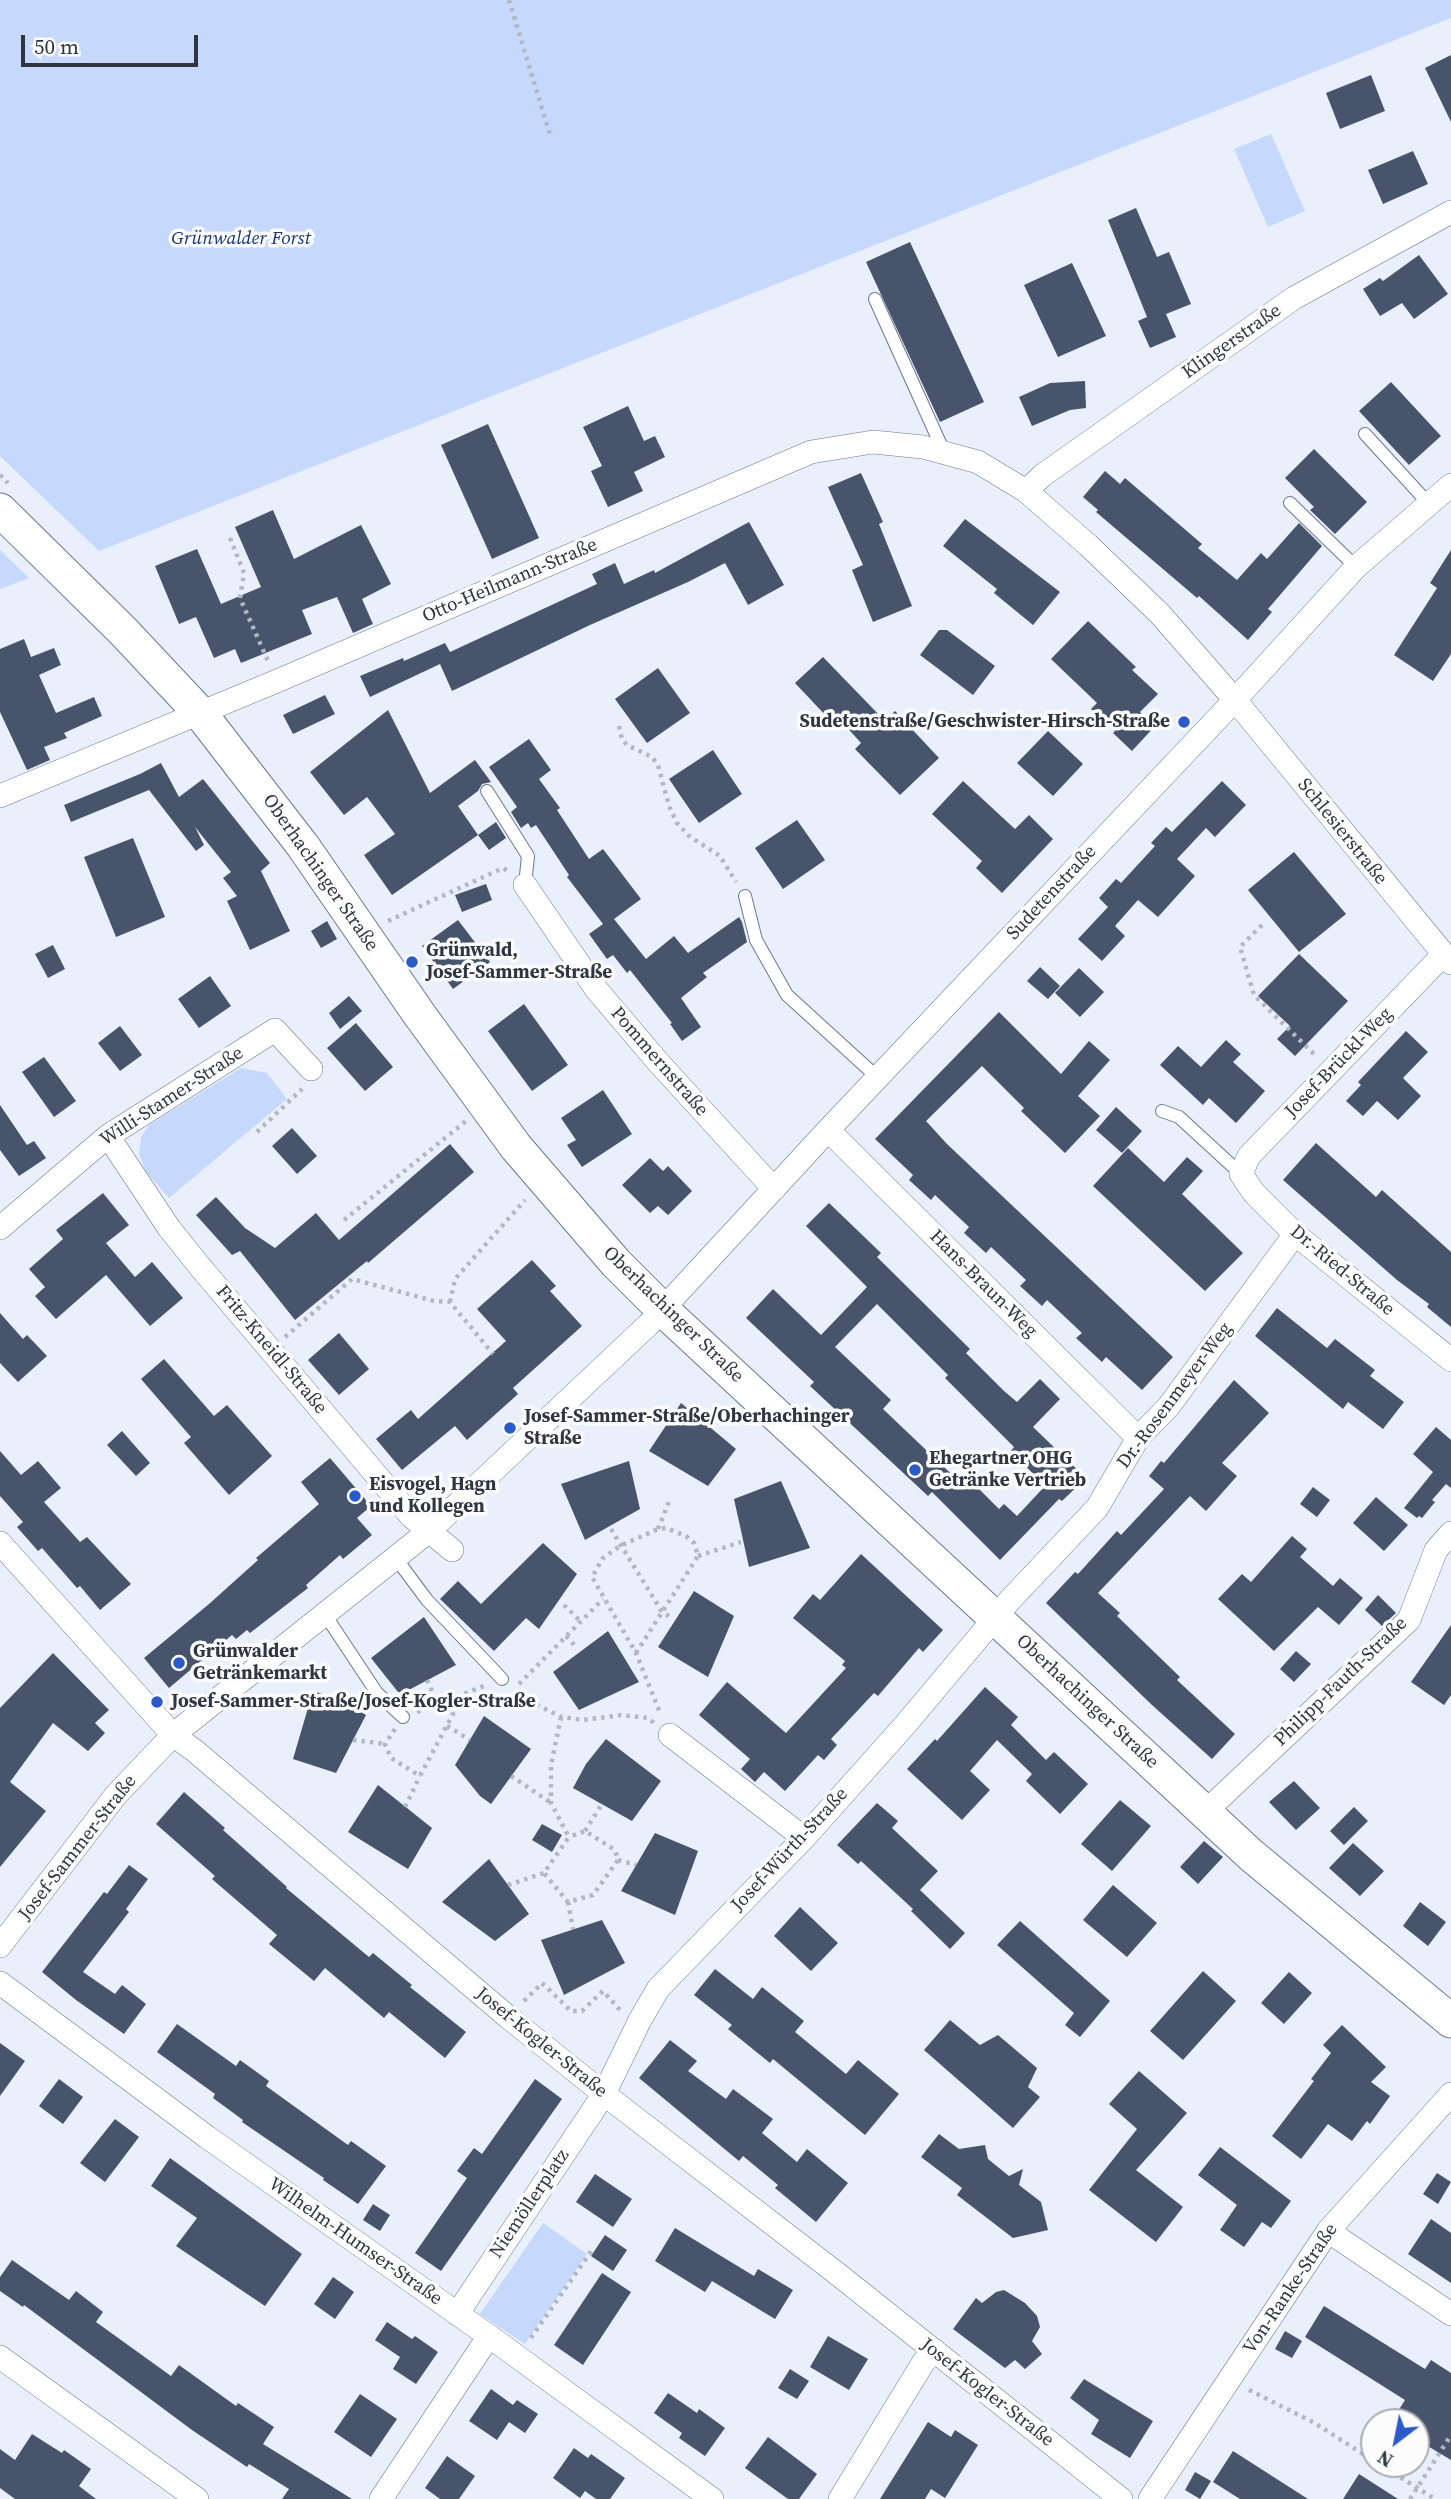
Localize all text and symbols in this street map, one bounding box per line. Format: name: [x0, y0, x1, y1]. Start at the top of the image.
scale bar: [24, 21, 201, 65]
text: 50 m: [34, 32, 79, 61]
park label: Grünwalder Forst: [171, 228, 311, 250]
street label: Klingerstraße: [1178, 300, 1286, 384]
street label: Otto-Heilmann-Straße: [419, 534, 601, 628]
place label: Sudetenstraße/Geschwister-Hirsch-Straße: [800, 711, 1170, 733]
marker: Sudetenstraße/Geschwister-Hirsch-Straße: [1176, 714, 1192, 730]
street label: Schlesierstraße: [1292, 774, 1392, 890]
street label: Oberhachinger Straße: [257, 790, 383, 956]
street label: Sudetenstraße: [1002, 841, 1102, 945]
place label: Grünwald, Josef-Sammer-Straße: [426, 940, 612, 984]
marker: Grünwald, Josef-Sammer-Straße: [404, 954, 420, 970]
street label: Pommernstraße: [605, 1003, 713, 1121]
street label: Josef-Brückl-Weg: [1281, 1003, 1397, 1123]
street label: Willi-Stamer-Straße: [96, 1042, 248, 1152]
street label: Dr.-Ried-Straße: [1285, 1221, 1399, 1321]
street label: Hans-Braun-Weg: [924, 1225, 1042, 1343]
street label: Oberhachinger Straße: [598, 1242, 748, 1388]
street label: Fritz-Kneidl-Straße: [210, 1281, 332, 1419]
street label: Dr.-Rosenmeyer-Weg: [1113, 1318, 1237, 1474]
place label: Josef-Sammer-Straße/Oberhachinger Straße: [524, 1406, 850, 1450]
marker: Josef-Sammer-Straße/Oberhachinger Straße: [502, 1420, 518, 1436]
place label: Ehegartner OHG Getränke Vertrieb: [929, 1448, 1086, 1492]
marker: Ehegartner OHG Getränke Vertrieb: [907, 1462, 923, 1478]
place label: Eisvogel, Hagn und Kollegen: [369, 1474, 497, 1518]
marker: Eisvogel, Hagn und Kollegen: [347, 1488, 363, 1504]
street label: Philipp-Fauth-Straße: [1270, 1613, 1412, 1751]
street label: Oberhachinger Straße: [1011, 1630, 1163, 1774]
place label: Grünwalder Getränkemarkt: [193, 1641, 327, 1685]
marker: Grünwalder Getränkemarkt: [171, 1655, 187, 1671]
place label: Josef-Sammer-Straße/Josef-Kogler-Straße: [171, 1691, 536, 1713]
marker: Josef-Sammer-Straße/Josef-Kogler-Straße: [149, 1694, 165, 1710]
street label: Josef-Sammer-Straße: [14, 1771, 142, 1925]
street label: Josef-Würth-Straße: [727, 1783, 853, 1917]
street label: Josef-Kogler-Straße: [471, 1983, 611, 2103]
street label: Niemöllerplatz: [485, 2145, 575, 2263]
street label: Wilhelm-Humser-Straße: [264, 2173, 446, 2311]
street label: Von-Ranke-Straße: [1239, 2219, 1343, 2359]
street label: Josef-Kogler-Straße: [916, 2334, 1058, 2452]
north arrow: [1360, 2408, 1430, 2478]
text: N: [1372, 2444, 1398, 2474]

